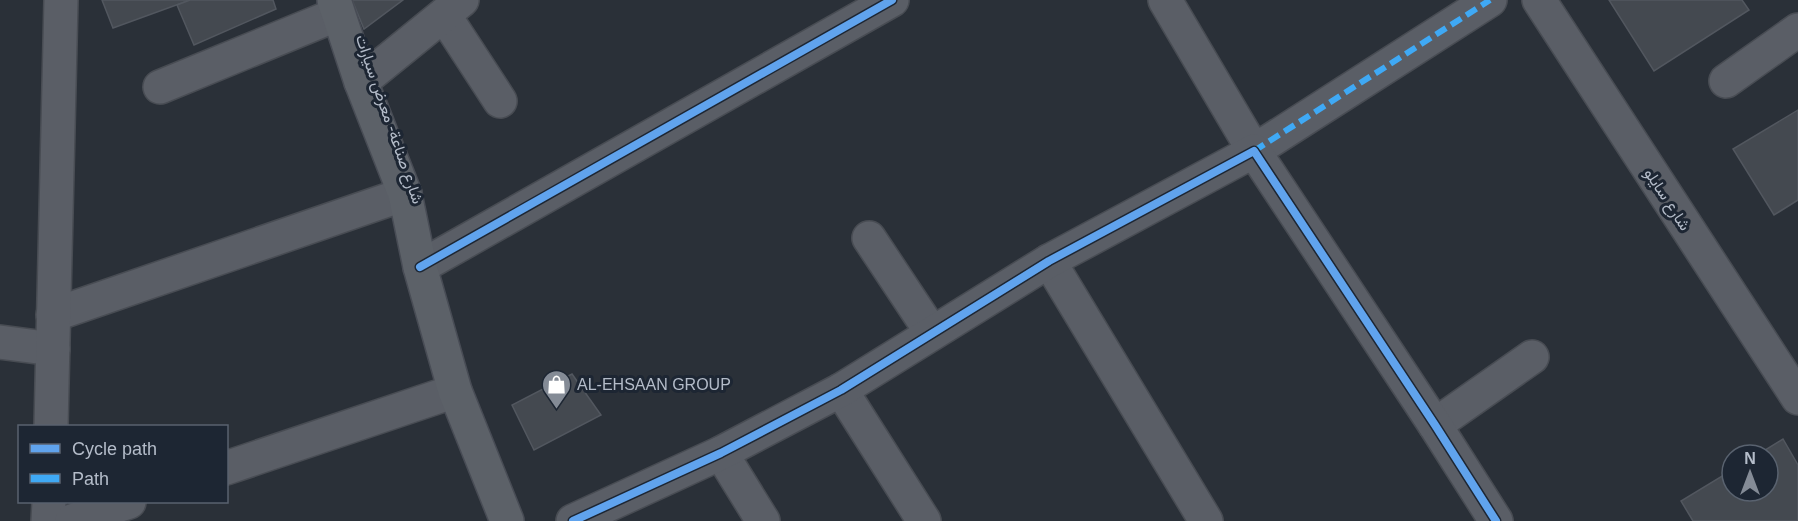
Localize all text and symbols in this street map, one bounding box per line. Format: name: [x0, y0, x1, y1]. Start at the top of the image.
street label: شارع صناعة- معرض سيارات: [350, 32, 426, 207]
street label: شارع سايلو: [1639, 165, 1694, 235]
shop icon: AL-EHSAAN GROUP: [540, 368, 572, 410]
place label: AL-EHSAAN GROUP: [577, 376, 731, 393]
legend: [18, 425, 228, 503]
text: Cycle path: [72, 439, 157, 459]
north arrow: [1720, 443, 1780, 503]
text: N: [1744, 450, 1756, 467]
text: Path: [72, 469, 109, 489]

